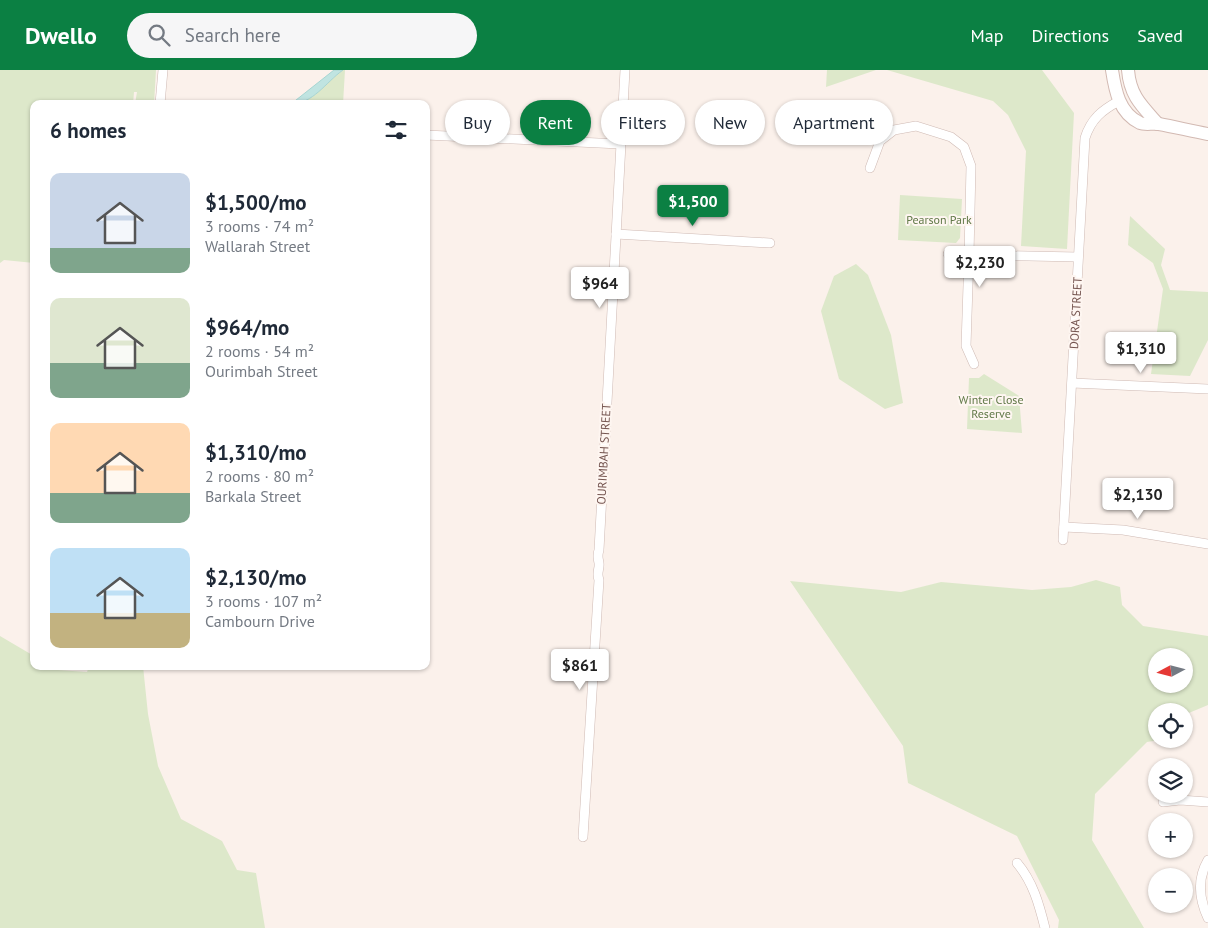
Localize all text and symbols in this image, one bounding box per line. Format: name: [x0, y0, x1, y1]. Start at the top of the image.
search box: [127, 13, 477, 58]
text: Dwello: [25, 20, 97, 51]
icon: search: [145, 21, 173, 49]
text: Search here: [185, 23, 281, 47]
text: Map: [971, 24, 1003, 47]
text: Directions: [1031, 24, 1109, 47]
text: Saved: [1137, 24, 1183, 47]
chip: Buy: [445, 100, 510, 145]
chip: Rent: [520, 100, 591, 145]
chip: Filters: [601, 100, 685, 145]
chip: New: [695, 100, 765, 145]
chip: Apartment: [775, 100, 893, 145]
icon: filters: [382, 116, 410, 144]
text: 6 homes: [50, 117, 126, 144]
pin: $1,500: [652, 184, 734, 227]
text: $1,500/mo: [205, 189, 307, 216]
text: $1,500: [668, 191, 718, 211]
icon: home: [90, 193, 150, 253]
park label: Pearson Park: [906, 212, 972, 227]
text: 3 rooms · 74 m²: [205, 216, 314, 236]
text: Wallarah Street: [205, 236, 310, 256]
pin: $2,230: [939, 246, 1021, 288]
text: $2,230: [955, 252, 1005, 272]
pin: $964: [570, 266, 630, 309]
text: $964: [582, 273, 618, 293]
street label: DORA STREET: [1066, 276, 1085, 349]
text: $964/mo: [205, 314, 289, 341]
icon: home: [90, 318, 150, 378]
pin: $1,310: [1100, 332, 1182, 374]
text: $1,310: [1116, 338, 1166, 358]
text: 2 rooms · 54 m²: [205, 341, 314, 361]
text: Ourimbah Street: [205, 361, 318, 381]
park label: Winter Close Reserve: [959, 392, 1023, 421]
street label: OURIMBAH STREET: [593, 403, 614, 505]
text: $1,310/mo: [205, 439, 307, 466]
icon: home: [90, 443, 150, 503]
text: 2 rooms · 80 m²: [205, 466, 314, 486]
pin: $2,130: [1097, 478, 1179, 520]
text: $2,130: [1113, 484, 1163, 504]
text: Barkala Street: [205, 486, 301, 506]
text: $2,130/mo: [205, 564, 307, 591]
icon: home: [90, 568, 150, 628]
text: 3 rooms · 107 m²: [205, 591, 322, 611]
text: Cambourn Drive: [205, 611, 315, 631]
pin: $861: [550, 648, 610, 691]
north arrow: [1148, 648, 1192, 692]
map controls: [1148, 648, 1193, 913]
text: $861: [562, 655, 598, 675]
button: locate: [1148, 703, 1193, 748]
button: layers: [1148, 758, 1193, 803]
button: +: [1148, 813, 1193, 858]
button: −: [1148, 868, 1193, 913]

